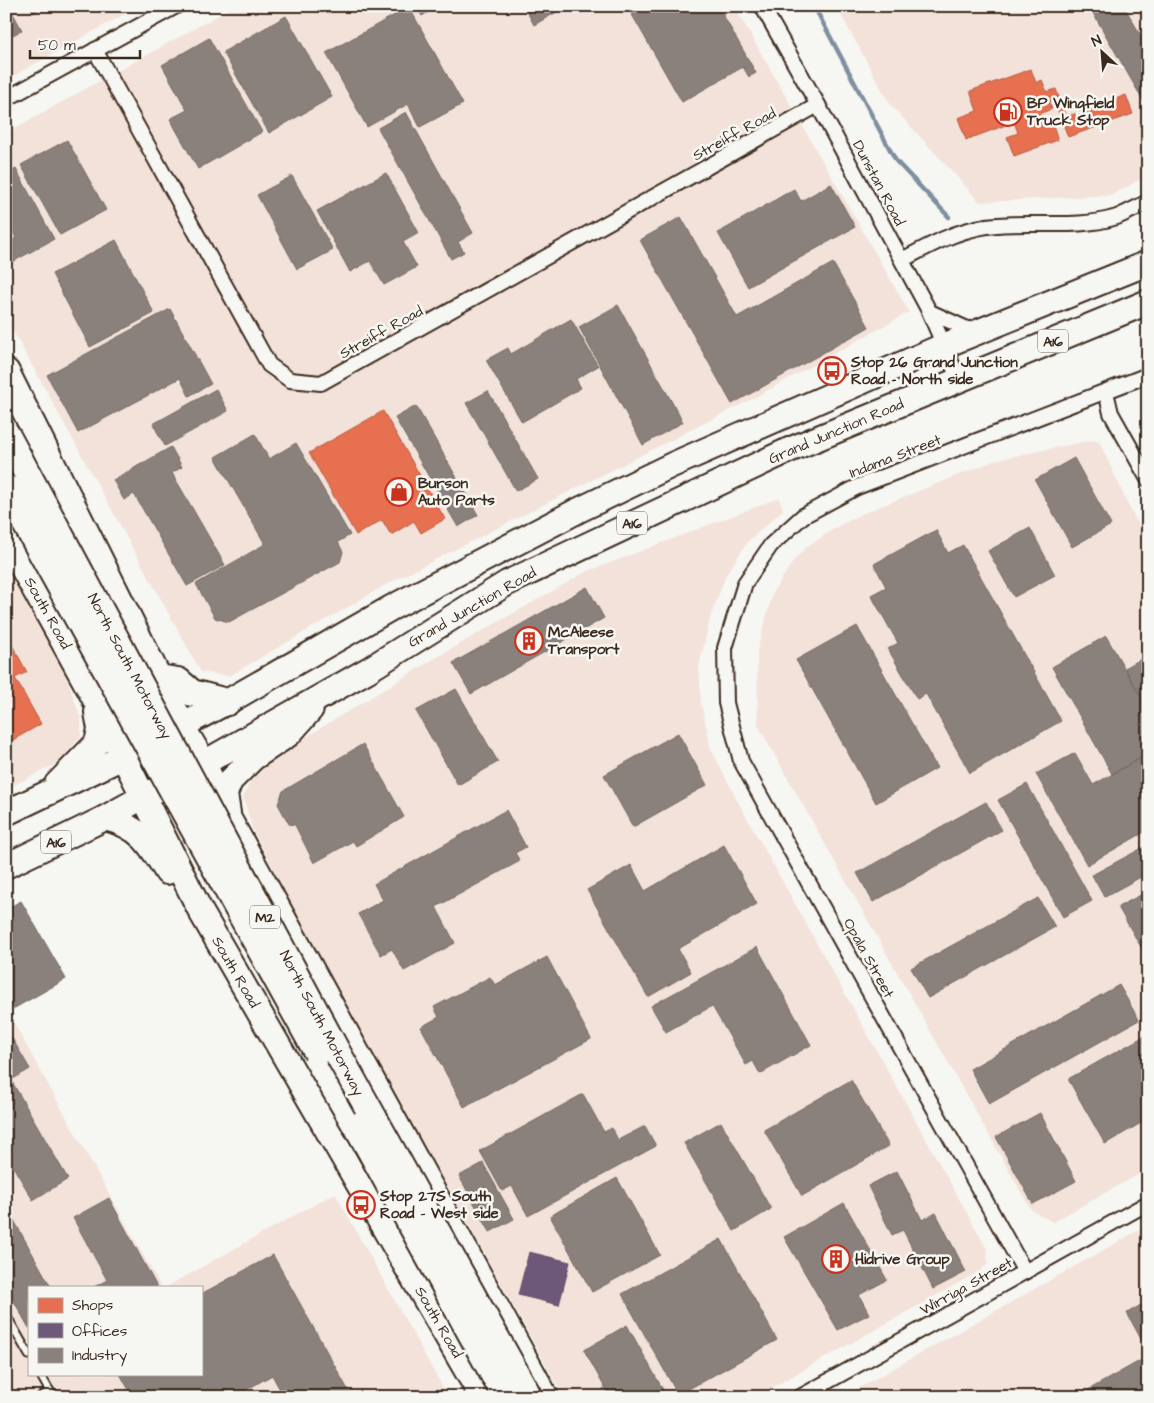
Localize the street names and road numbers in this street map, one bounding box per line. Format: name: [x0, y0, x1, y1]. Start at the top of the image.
street label: Streiff Road: [689, 103, 780, 166]
street label: Dunstan Road: [847, 137, 910, 230]
street label: Streiff Road: [336, 301, 427, 364]
road number: A16: [1038, 330, 1068, 352]
street label: Grand Junction Road: [765, 393, 907, 469]
street label: Indama Street: [846, 429, 944, 484]
road number: A16: [617, 512, 647, 534]
street label: Grand Junction Road: [404, 562, 540, 653]
street label: South Road: [19, 573, 76, 653]
street label: North South Motorway: [81, 590, 177, 743]
road number: A16: [41, 830, 71, 854]
road number: M2: [250, 906, 280, 929]
street label: Opala Street: [838, 915, 899, 1002]
street label: South Road: [207, 933, 265, 1012]
street label: North South Motorway: [273, 947, 369, 1100]
street label: Wirriga Street: [916, 1252, 1017, 1321]
street label: South Road: [410, 1283, 468, 1362]

